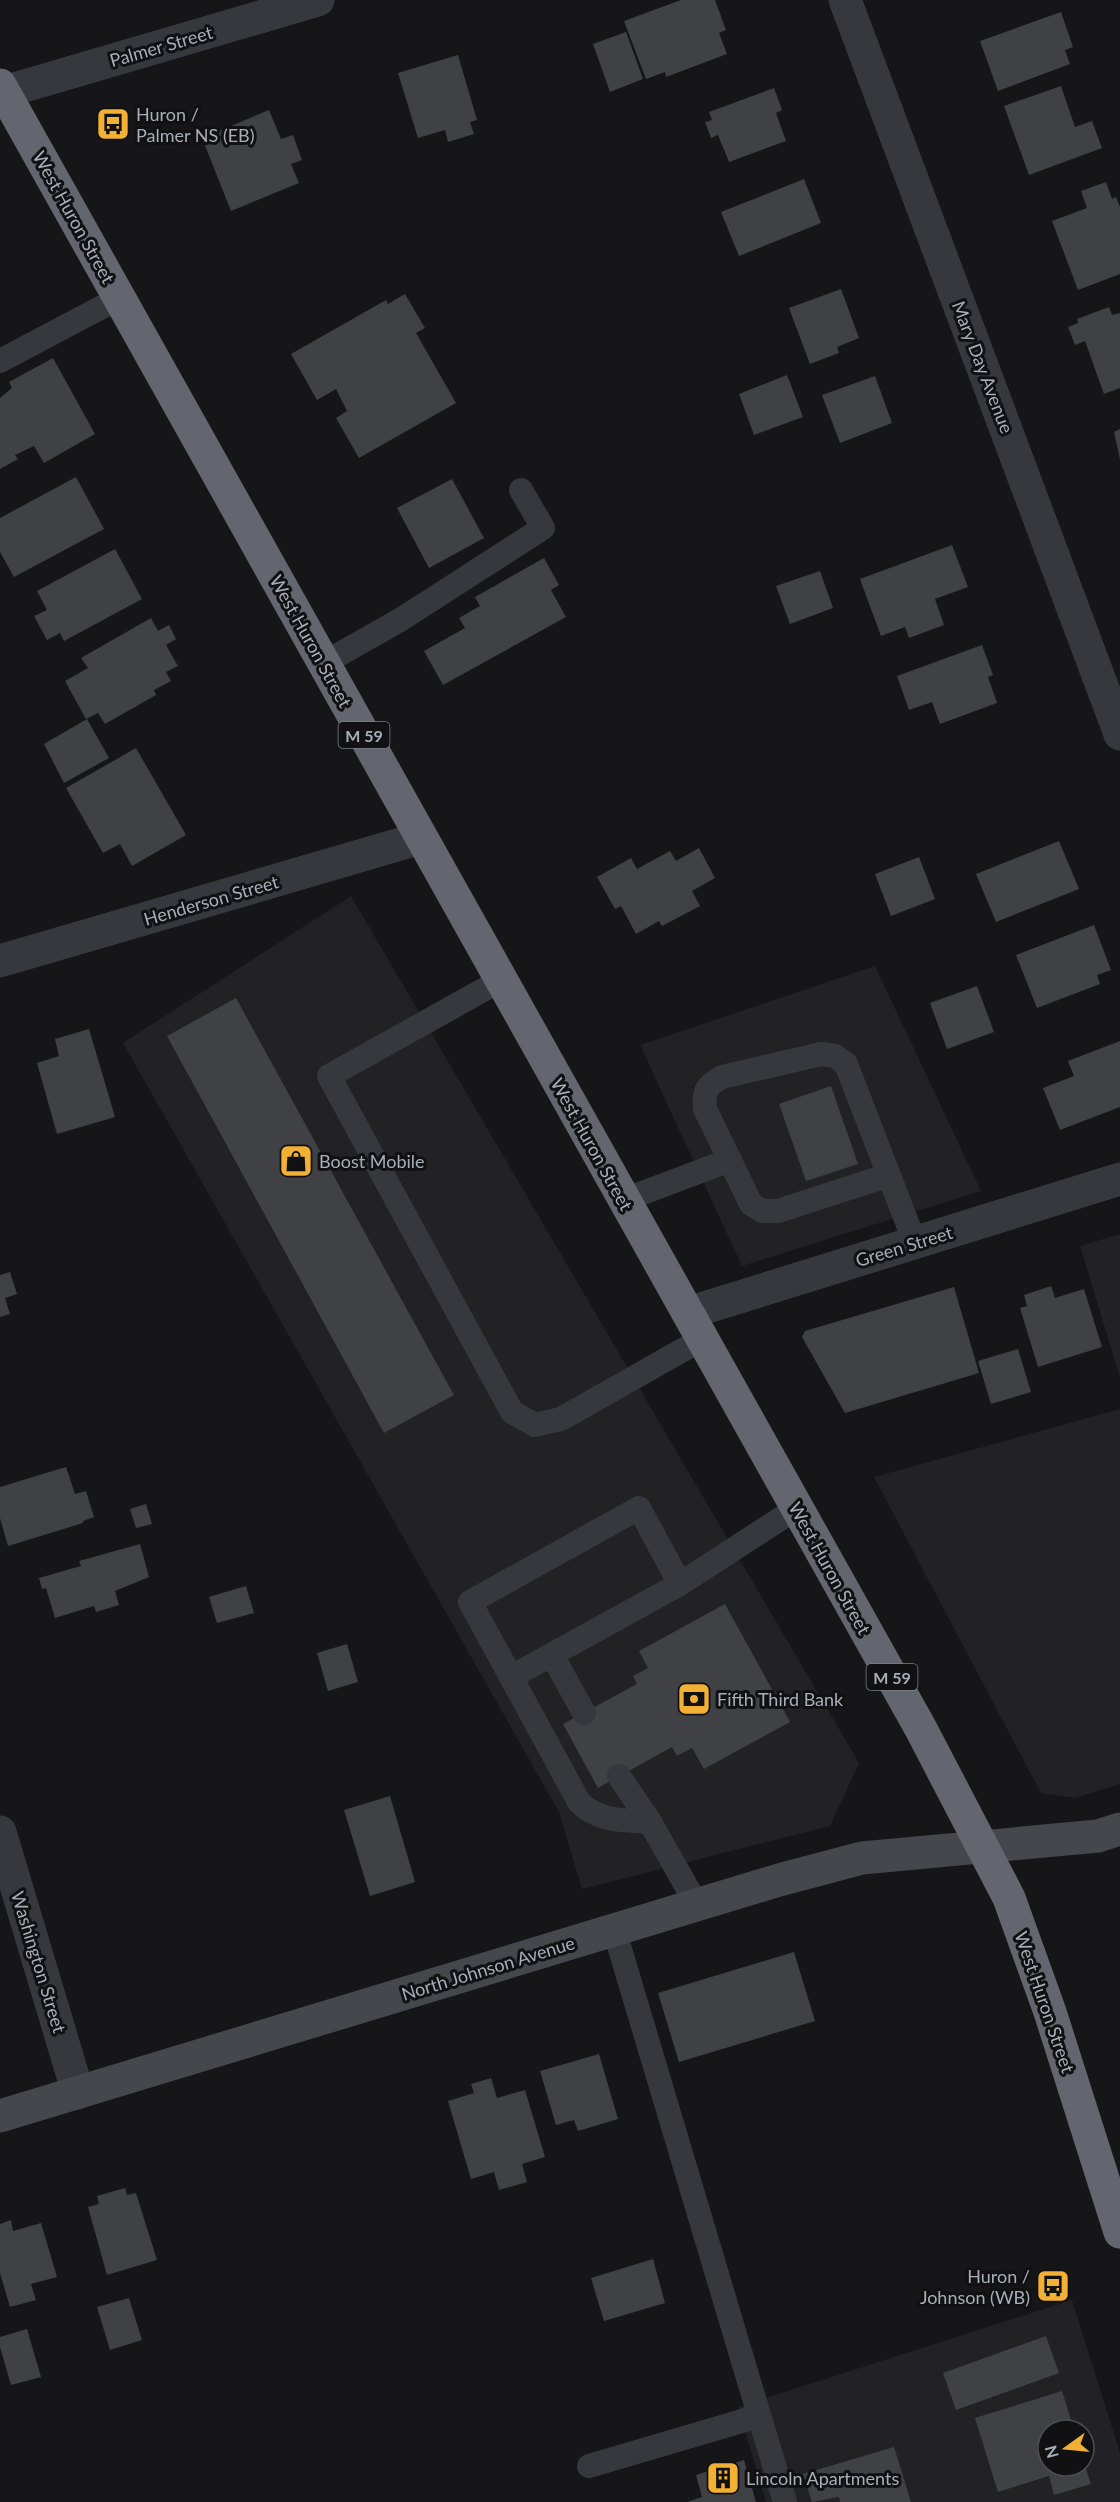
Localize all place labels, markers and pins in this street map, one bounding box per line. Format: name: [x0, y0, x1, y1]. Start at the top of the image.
place label: Huron / Palmer NS (EB): [136, 103, 255, 146]
bus stop icon: Huron / Palmer NS (EB): [95, 106, 131, 142]
shop icon: Boost Mobile: [278, 1143, 314, 1179]
place label: Boost Mobile: [319, 1150, 425, 1172]
bank icon: Fifth Third Bank: [676, 1681, 712, 1717]
place label: Fifth Third Bank: [717, 1688, 844, 1710]
place label: Huron / Johnson (WB): [920, 2265, 1030, 2308]
bus stop icon: Huron / Johnson (WB): [1035, 2268, 1071, 2304]
building icon: Lincoln Apartments: [705, 2460, 741, 2496]
place label: Lincoln Apartments: [746, 2467, 899, 2489]

